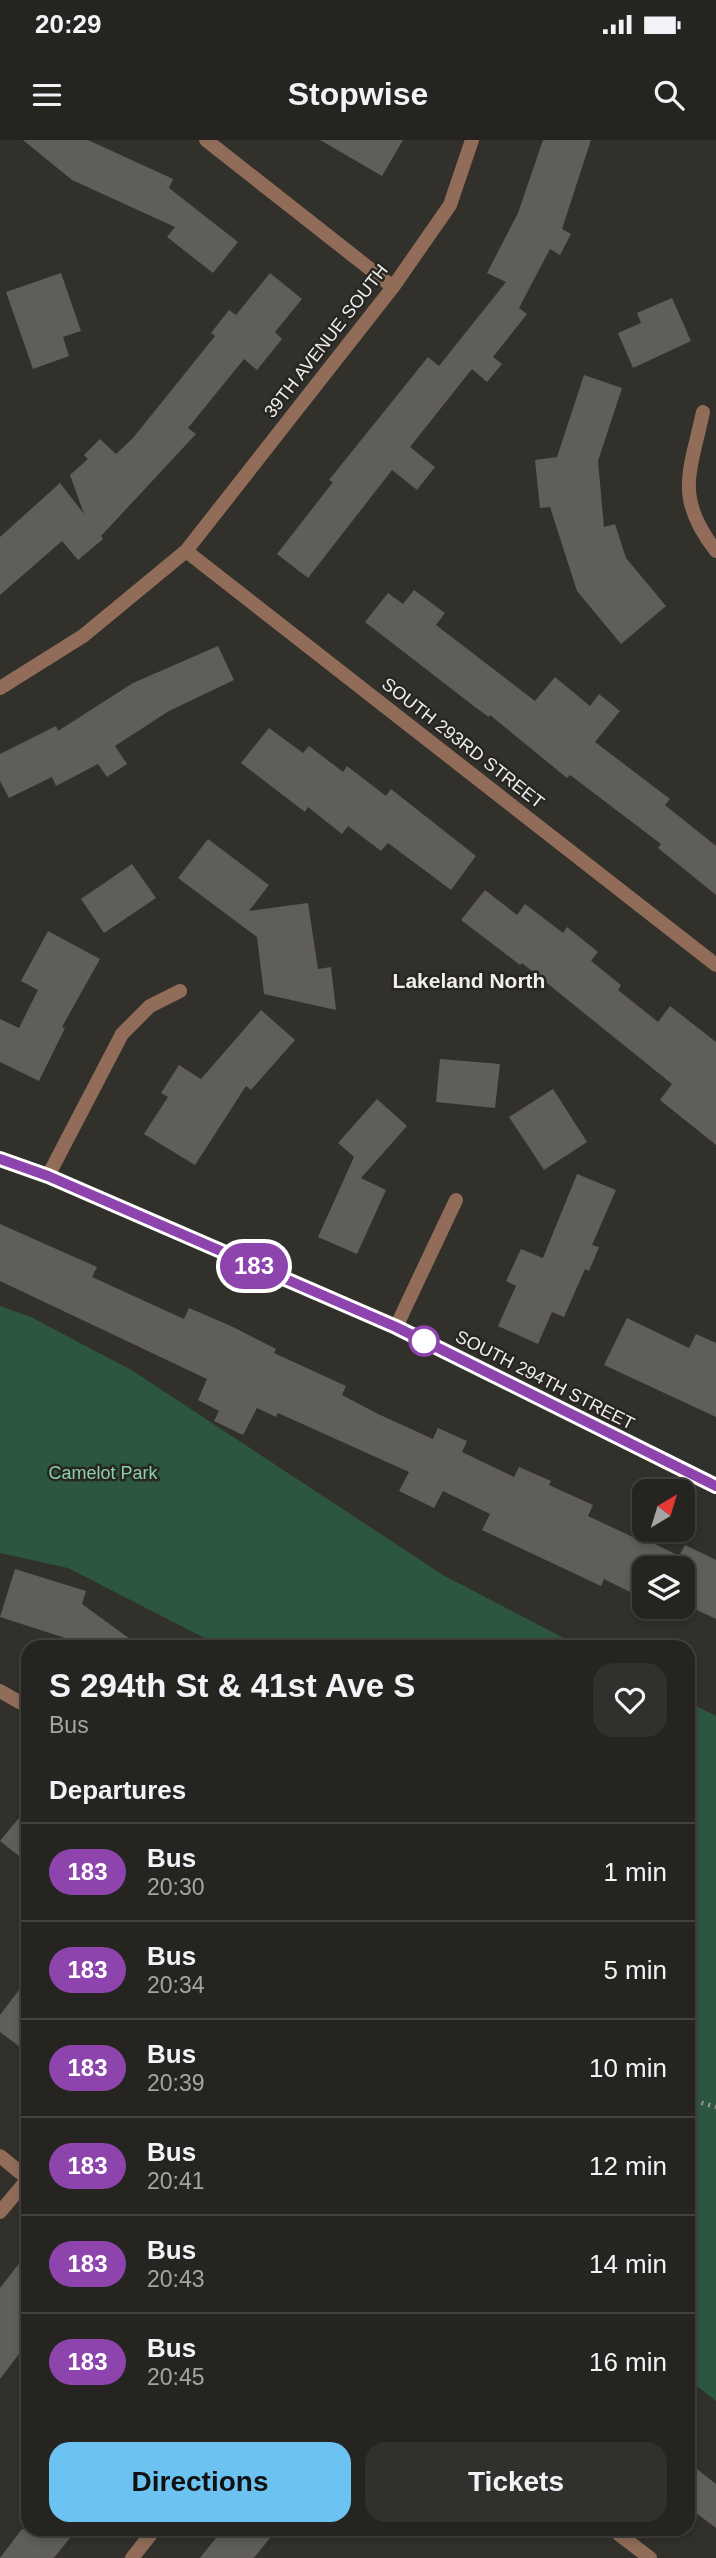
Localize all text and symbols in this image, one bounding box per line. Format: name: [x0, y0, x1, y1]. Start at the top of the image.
text: 20:29: [35, 9, 102, 39]
icon: menu: [28, 76, 66, 114]
text: Stopwise: [288, 76, 428, 112]
icon: search: [650, 76, 688, 114]
street label: 39TH AVENUE SOUTH: [260, 260, 392, 422]
street label: SOUTH 293RD STREET: [378, 674, 548, 812]
district label: Lakeland North: [393, 969, 545, 992]
line badge: 183: [214, 1243, 294, 1289]
text: 183: [234, 1252, 274, 1279]
unlabelled marker: [409, 1326, 439, 1356]
street label: SOUTH 294TH STREET: [452, 1326, 638, 1434]
park label: Camelot Park: [48, 1463, 159, 1483]
north arrow: [632, 1479, 695, 1542]
map controls: [632, 1479, 695, 1619]
button: layers: [632, 1556, 695, 1619]
button: heart: [593, 1663, 667, 1737]
text: S 294th St & 41st Ave S: [49, 1667, 415, 1704]
text: Bus: [49, 1712, 89, 1738]
text: Departures: [49, 1775, 186, 1805]
text: Bus: [147, 1843, 196, 1873]
text: 1 min: [603, 1857, 667, 1887]
text: 183: [67, 1858, 108, 1885]
text: 20:30: [147, 1874, 205, 1900]
text: Bus: [147, 1941, 196, 1971]
text: 5 min: [603, 1955, 667, 1985]
text: 183: [67, 1956, 108, 1983]
text: 20:34: [147, 1972, 205, 1998]
text: Bus: [147, 2039, 196, 2069]
text: 10 min: [589, 2053, 667, 2083]
text: 183: [67, 2054, 108, 2081]
text: 20:39: [147, 2070, 205, 2096]
text: Bus: [147, 2137, 196, 2167]
text: 12 min: [589, 2151, 667, 2181]
text: 183: [67, 2152, 108, 2179]
text: 20:41: [147, 2168, 205, 2194]
text: Bus: [147, 2235, 196, 2265]
text: 14 min: [589, 2249, 667, 2279]
text: 183: [67, 2250, 108, 2277]
text: 20:43: [147, 2266, 205, 2292]
text: Bus: [147, 2333, 196, 2363]
text: 16 min: [589, 2347, 667, 2377]
text: 183: [67, 2348, 108, 2375]
text: 20:45: [147, 2364, 205, 2390]
button: Directions: [49, 2442, 351, 2522]
button: Tickets: [365, 2442, 667, 2522]

